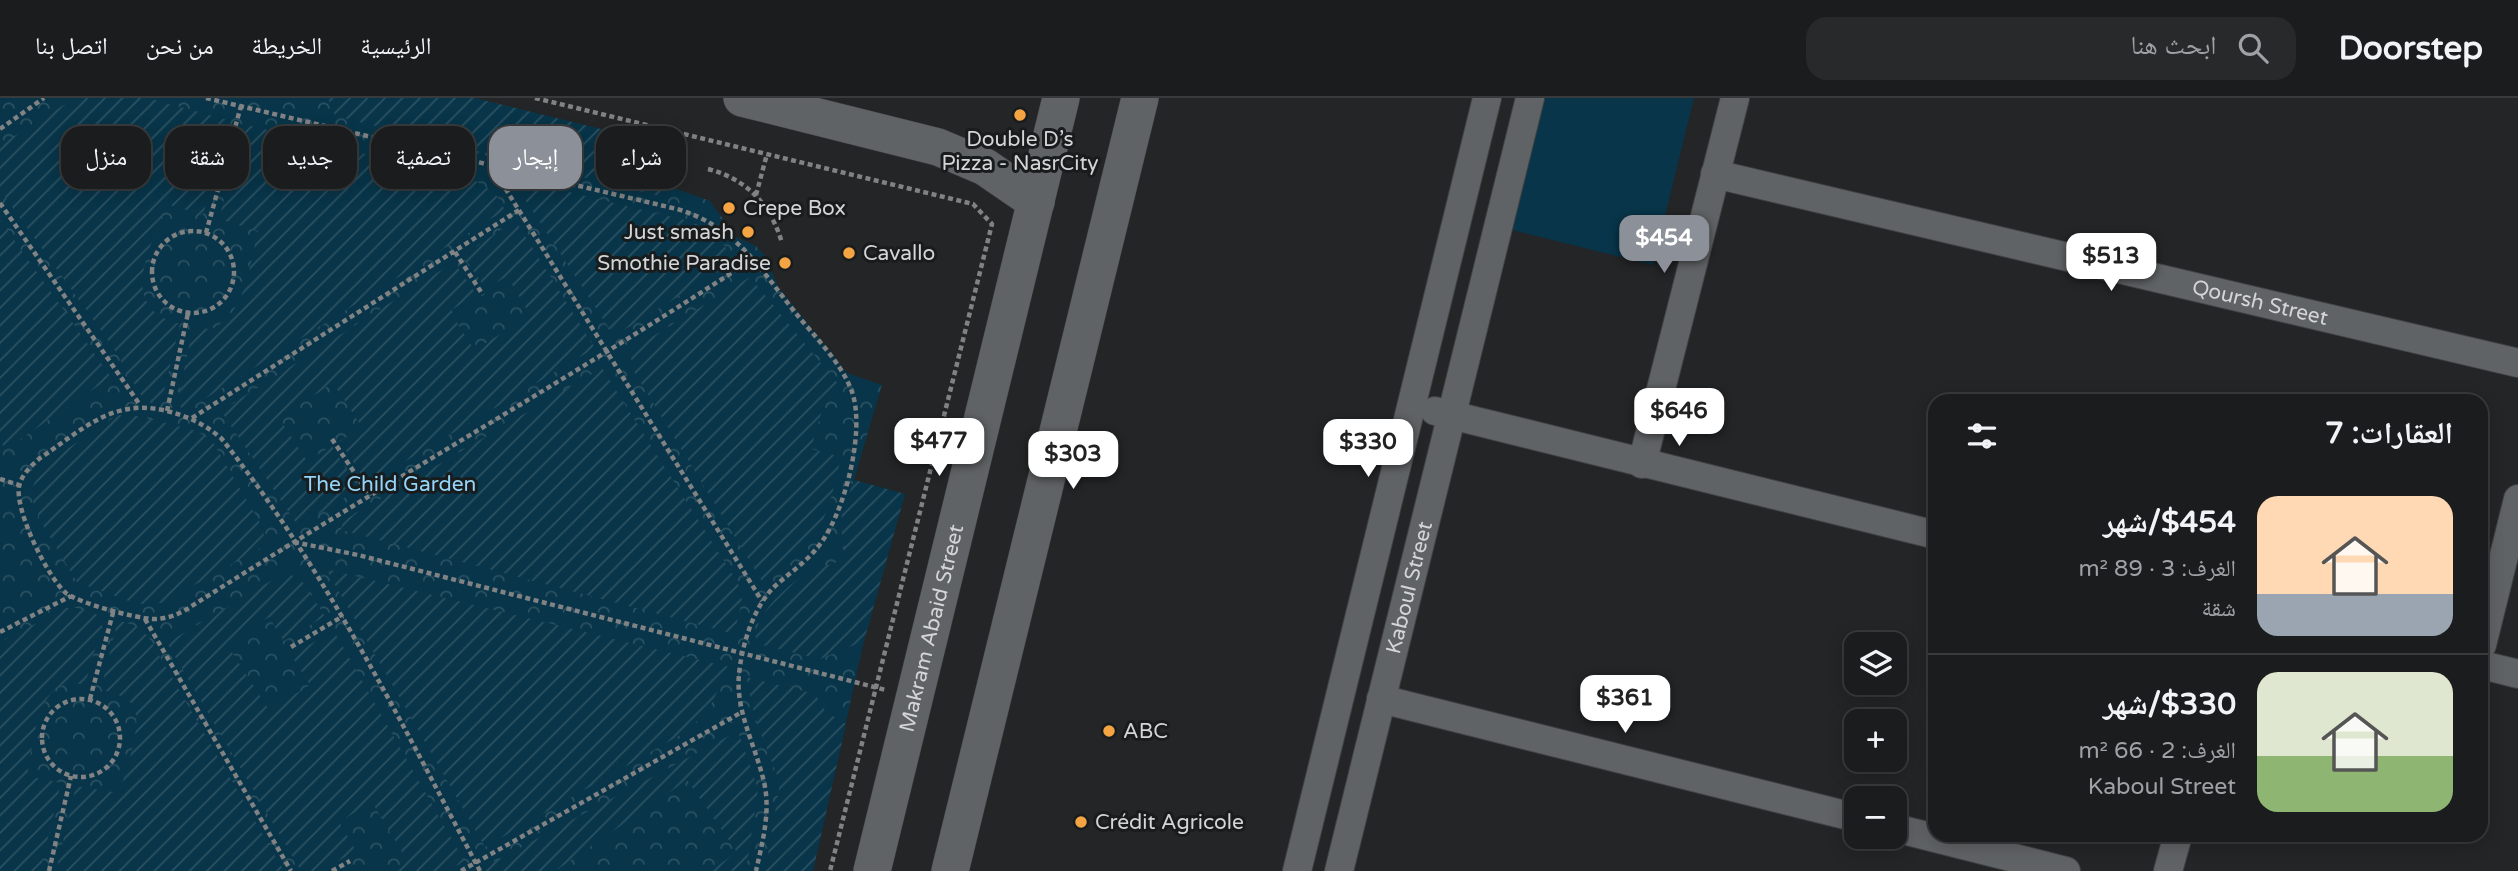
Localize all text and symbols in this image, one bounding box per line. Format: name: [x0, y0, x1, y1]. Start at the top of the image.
search box: [1806, 17, 2296, 80]
icon: search: [2234, 29, 2272, 67]
text: Doorstep: [2338, 29, 2483, 68]
text: ابحث هنا: [2130, 30, 2216, 61]
text: اتصل بنا: [35, 32, 108, 61]
text: من نحن: [146, 32, 214, 61]
text: الخريطة: [252, 32, 322, 61]
text: الرئيسية: [360, 32, 431, 61]
marker: Double D’s Pizza - NasrCity: [1012, 107, 1028, 123]
chip: منزل: [61, 126, 151, 189]
chip: شقة: [165, 126, 249, 189]
chip: جديد: [263, 126, 357, 189]
chip: تصفية: [371, 126, 475, 189]
chip: إيجار: [489, 126, 582, 189]
chip: شراء: [596, 126, 686, 189]
place label: Double D’s Pizza - NasrCity: [941, 127, 1099, 176]
place label: Crepe Box: [743, 196, 846, 221]
marker: Crepe Box: [721, 200, 737, 216]
pin: $454: [1623, 216, 1705, 275]
place label: Just smash: [624, 220, 734, 245]
marker: Just smash: [740, 224, 756, 240]
text: $454: [1635, 224, 1693, 252]
pin: $513: [2070, 234, 2152, 293]
place label: Cavallo: [863, 241, 935, 266]
text: $513: [2082, 242, 2140, 270]
marker: Cavallo: [841, 245, 857, 261]
place label: Smothie Paradise: [597, 251, 771, 276]
marker: Smothie Paradise: [777, 255, 793, 271]
street label: Qoursh Street: [2190, 274, 2330, 330]
pin: $646: [1638, 388, 1720, 448]
text: $646: [1650, 397, 1708, 425]
text: العقارات: 7: [2325, 415, 2453, 452]
icon: filters: [1963, 417, 2001, 455]
pin: $477: [898, 418, 980, 478]
pin: $330: [1327, 420, 1409, 479]
text: $477: [910, 427, 968, 455]
text: $330: [1339, 428, 1397, 456]
pin: $303: [1032, 432, 1114, 491]
text: $303: [1044, 440, 1102, 468]
park label: The Child Garden: [304, 472, 476, 497]
text: $454/شهر: [2103, 504, 2236, 541]
street label: Kaboul Street: [1381, 519, 1437, 656]
street label: Makram Abaid Street: [894, 522, 969, 734]
icon: home: [2313, 524, 2397, 608]
text: الغرف: 3 · 89 m²: [2078, 555, 2236, 583]
text: شقة: [2202, 595, 2236, 623]
map controls: [1844, 632, 1907, 849]
button: layers: [1844, 632, 1907, 695]
pin: $361: [1584, 676, 1666, 735]
text: $361: [1596, 684, 1654, 712]
text: $330/شهر: [2103, 686, 2236, 723]
icon: home: [2313, 700, 2397, 784]
button: +: [1844, 709, 1907, 772]
place label: ABC: [1123, 719, 1168, 744]
marker: ABC: [1101, 723, 1117, 739]
text: الغرف: 2 · 66 m²: [2078, 737, 2236, 765]
text: Kaboul Street: [2088, 773, 2236, 801]
button: −: [1844, 786, 1907, 849]
place label: Crédit Agricole: [1095, 810, 1244, 835]
marker: Crédit Agricole: [1073, 814, 1089, 830]

